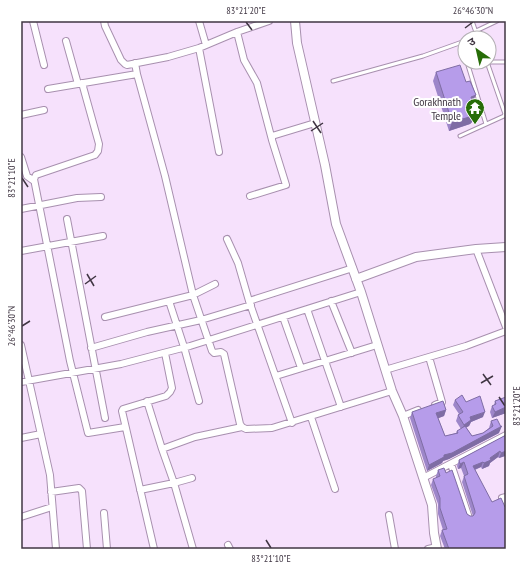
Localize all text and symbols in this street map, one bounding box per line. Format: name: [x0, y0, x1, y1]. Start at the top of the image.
text: 83°21'20"E: [226, 4, 266, 17]
text: 26°46'30"N: [453, 4, 493, 17]
north arrow: [457, 30, 497, 70]
text: उ: [465, 34, 478, 49]
place label: Gorakhnath Temple: [413, 94, 461, 123]
temple icon: Gorakhnath Temple: [464, 97, 486, 125]
text: 83°21'10"E: [5, 158, 18, 198]
text: 26°46'30"N: [5, 306, 18, 346]
text: 83°21'20"E: [510, 386, 523, 426]
text: 83°21'10"E: [251, 552, 291, 565]

